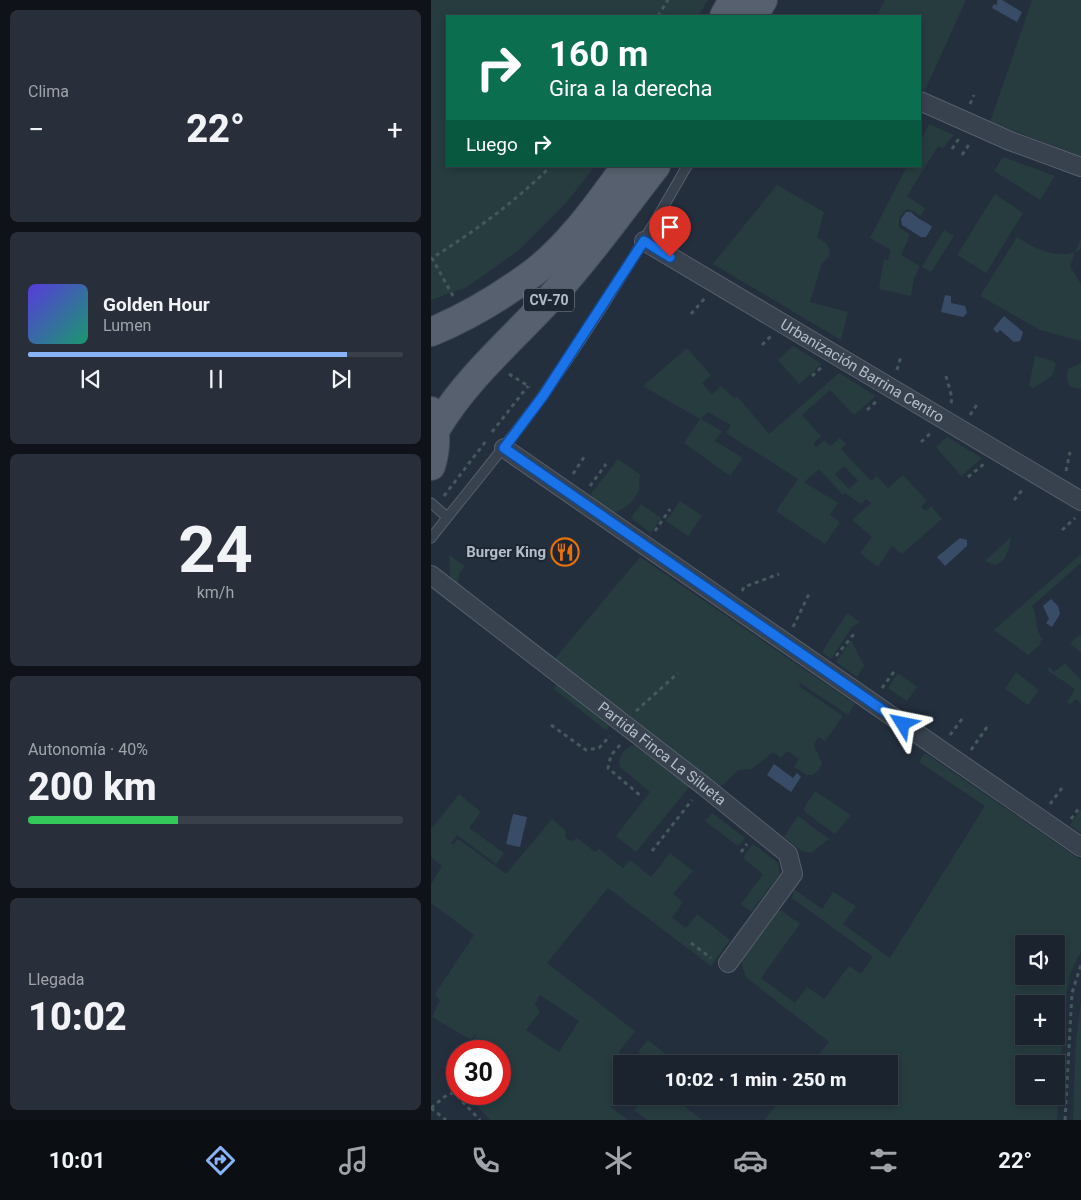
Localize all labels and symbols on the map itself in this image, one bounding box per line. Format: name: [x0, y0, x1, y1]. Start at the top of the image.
pin: [649, 206, 691, 257]
road number: CV-70: [524, 288, 574, 312]
street label: Urbanización Barrina Centro: [777, 315, 947, 426]
restaurant icon: Burger King: [550, 537, 580, 567]
place label: Burger King: [466, 543, 546, 561]
position arrow: [876, 697, 928, 749]
street label: Partida Finca La Silueta: [594, 698, 730, 809]
speed limit sign: 30: [446, 1040, 511, 1105]

